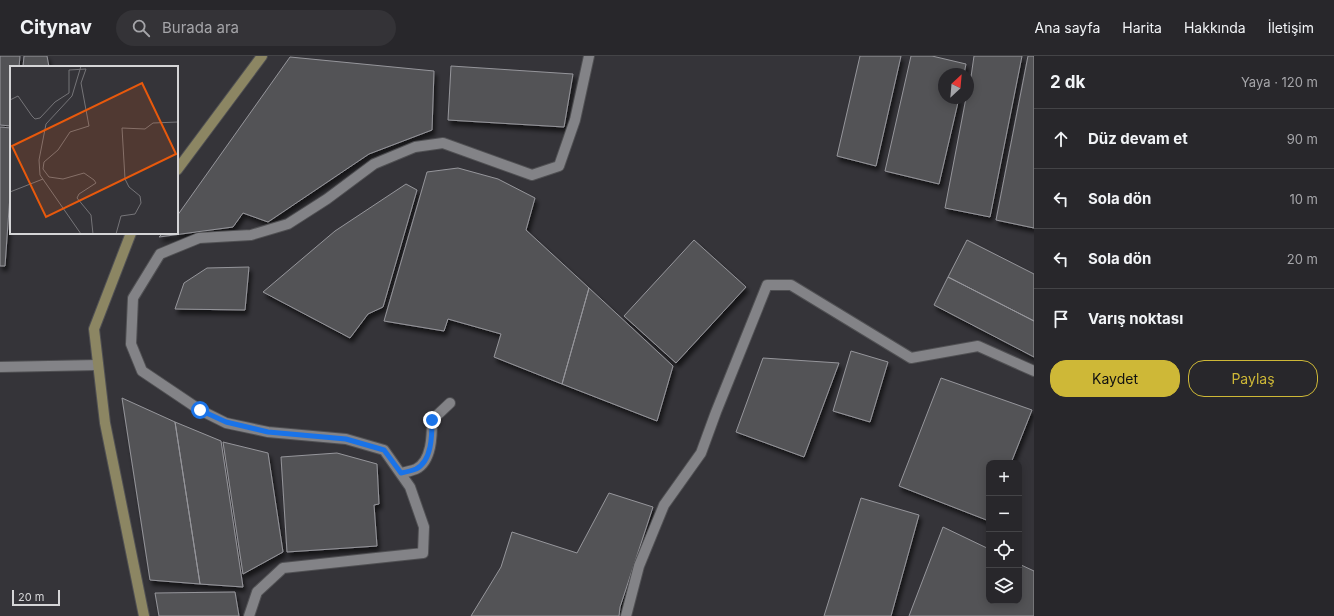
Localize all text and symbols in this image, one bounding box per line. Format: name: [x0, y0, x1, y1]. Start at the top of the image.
search box: [116, 10, 396, 46]
text: Citynav: [20, 16, 92, 39]
icon: search: [130, 17, 152, 39]
text: Burada ara: [162, 18, 239, 37]
text: Ana sayfa: [1035, 19, 1100, 36]
text: Harita: [1122, 19, 1162, 36]
text: Hakkında: [1184, 19, 1246, 36]
text: İletişim: [1268, 19, 1314, 36]
inset map: [10, 66, 178, 234]
north arrow: [938, 68, 974, 104]
text: 2 dk: [1050, 72, 1085, 92]
text: Yaya · 120 m: [1241, 74, 1318, 90]
icon: ahead: [1050, 128, 1072, 150]
text: Düz devam et: [1088, 129, 1188, 148]
text: 90 m: [1287, 131, 1318, 147]
icon: left: [1050, 188, 1072, 210]
text: Sola dön: [1088, 189, 1151, 208]
text: 10 m: [1289, 191, 1318, 207]
icon: left: [1050, 248, 1072, 270]
text: Sola dön: [1088, 249, 1151, 268]
text: 20 m: [1287, 251, 1318, 267]
icon: arrive: [1050, 308, 1072, 330]
text: Varış noktası: [1088, 309, 1183, 328]
button: Kaydet: [1050, 360, 1180, 397]
button: Paylaş: [1188, 360, 1318, 397]
route start: [191, 401, 209, 419]
route end: [423, 411, 441, 429]
map controls: [986, 460, 1022, 604]
button: +: [986, 460, 1022, 496]
button: −: [986, 496, 1022, 532]
button: locate: [986, 532, 1022, 568]
button: layers: [986, 568, 1022, 604]
scale bar: [12, 588, 60, 607]
text: 20 m: [18, 590, 44, 604]

